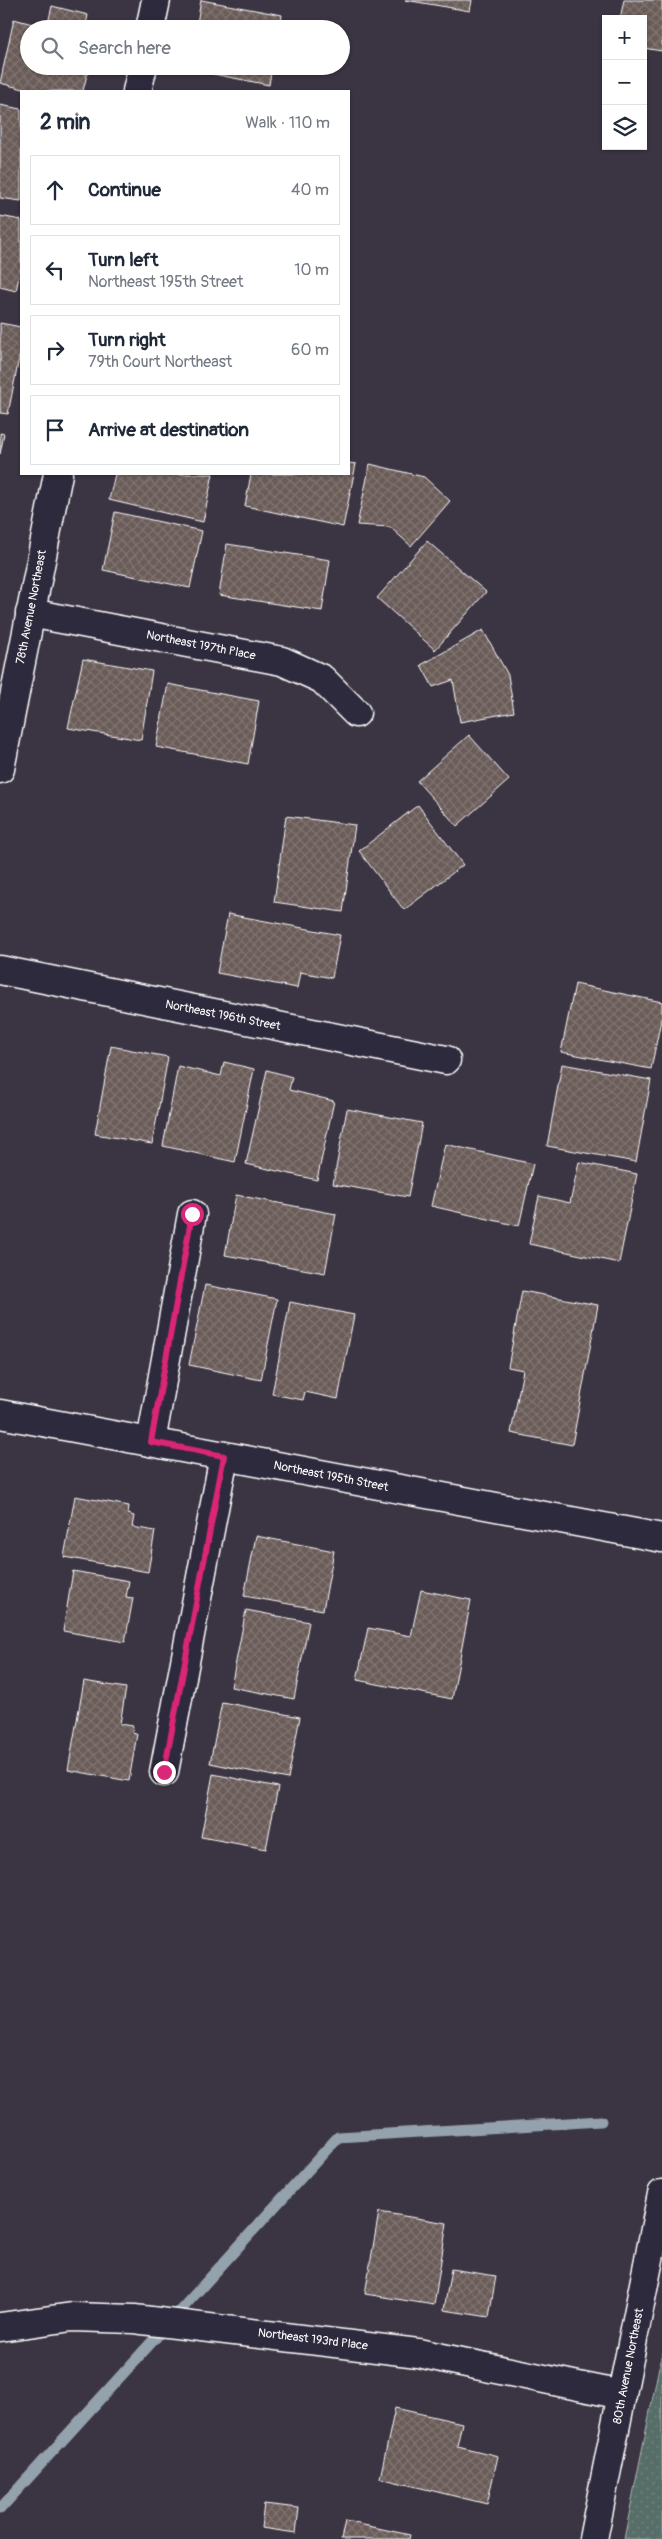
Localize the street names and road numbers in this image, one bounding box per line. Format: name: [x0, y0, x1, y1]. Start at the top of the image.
street label: 78th Avenue Northeast: [13, 549, 50, 665]
street label: Northeast 197th Place: [145, 628, 257, 663]
street label: Northeast 196th Street: [164, 997, 282, 1034]
street label: Northeast 195th Street: [272, 1458, 390, 1495]
street label: 80th Avenue Northeast: [610, 2307, 647, 2425]
street label: Northeast 193rd Place: [257, 2325, 369, 2354]

